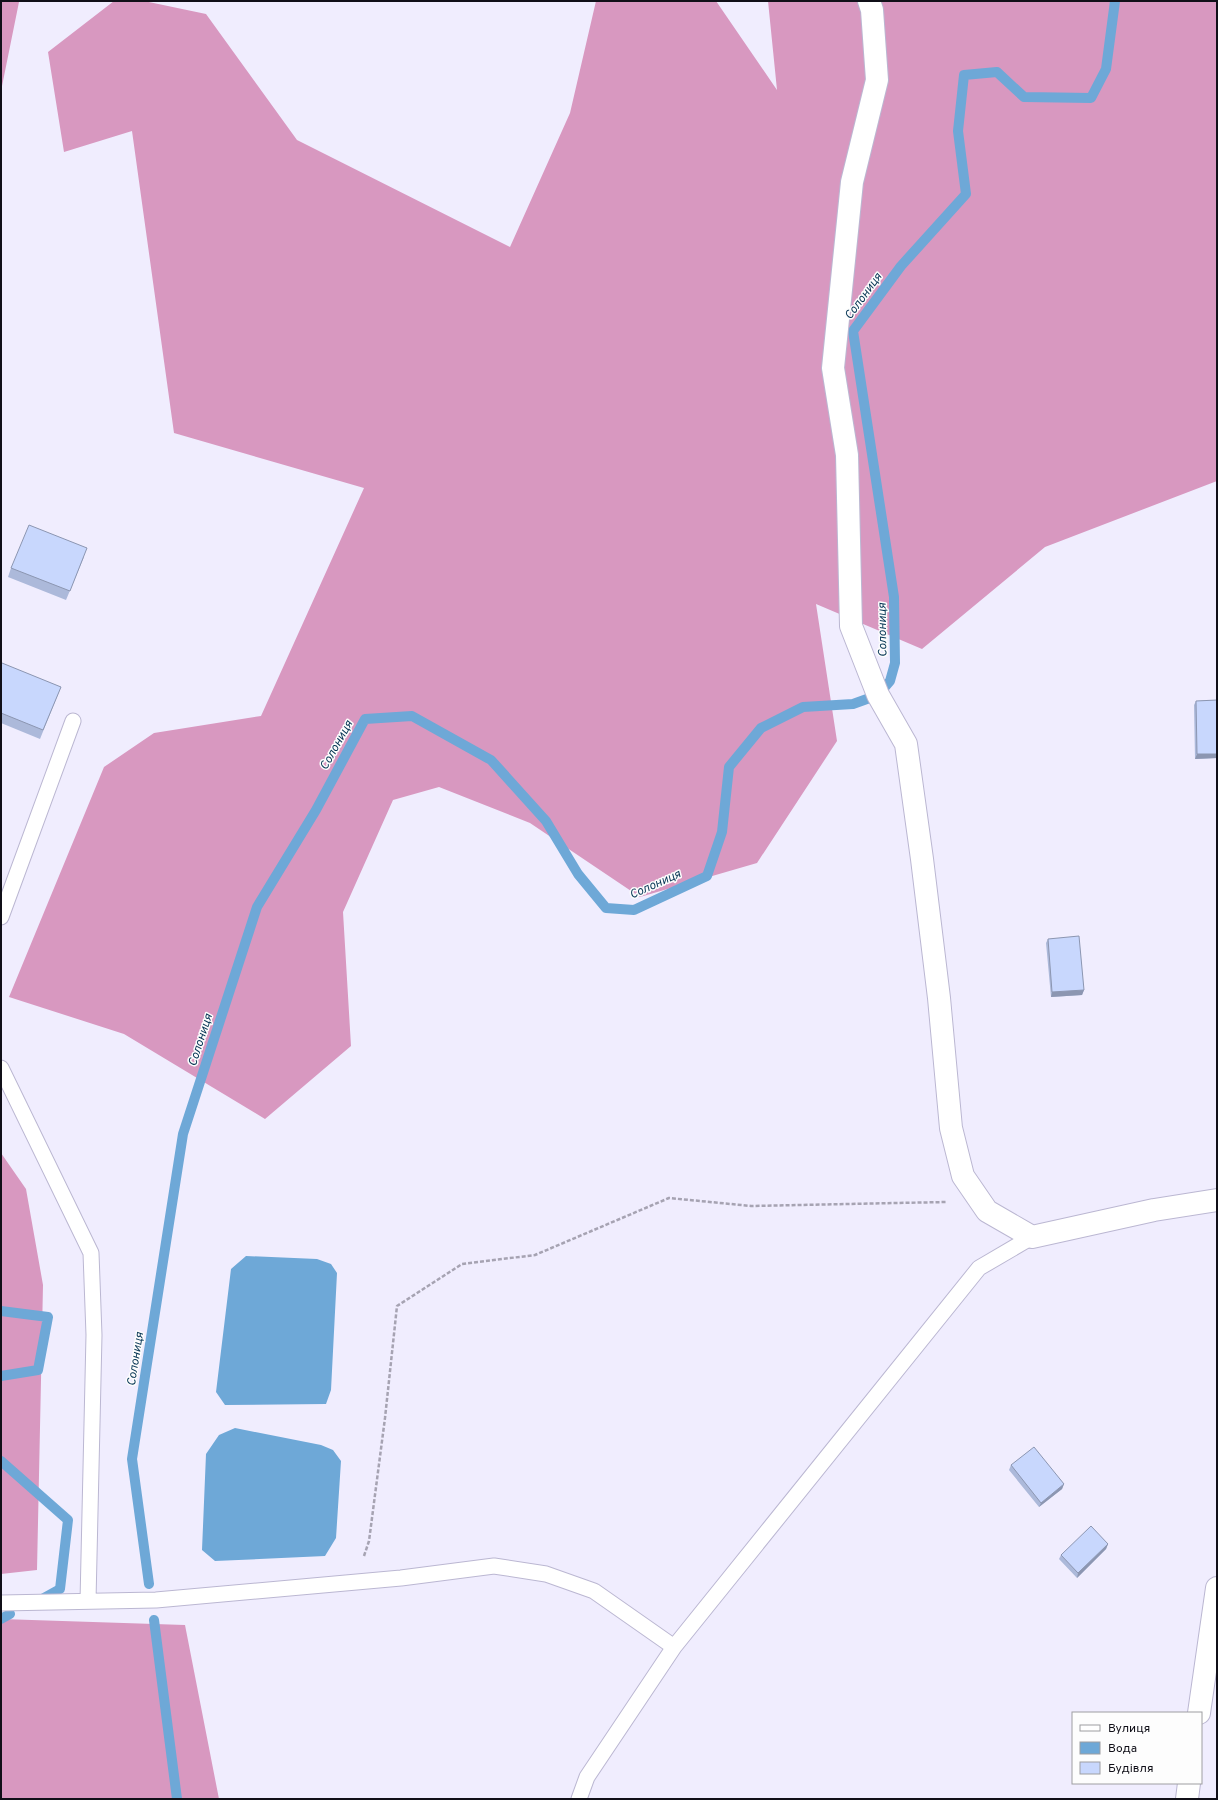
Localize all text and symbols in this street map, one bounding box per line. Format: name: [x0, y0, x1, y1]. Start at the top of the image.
water label: Солониця: [841, 269, 887, 323]
water label: Солониця: [875, 602, 891, 657]
water label: Солониця: [317, 717, 357, 773]
water label: Солониця: [627, 866, 684, 903]
water label: Солониця: [185, 1011, 217, 1069]
water label: Солониця: [124, 1330, 148, 1387]
legend: [1072, 1712, 1202, 1784]
text: Вулиця: [1108, 1721, 1150, 1737]
text: Вода: [1108, 1741, 1137, 1757]
text: Будівля: [1108, 1761, 1154, 1777]

